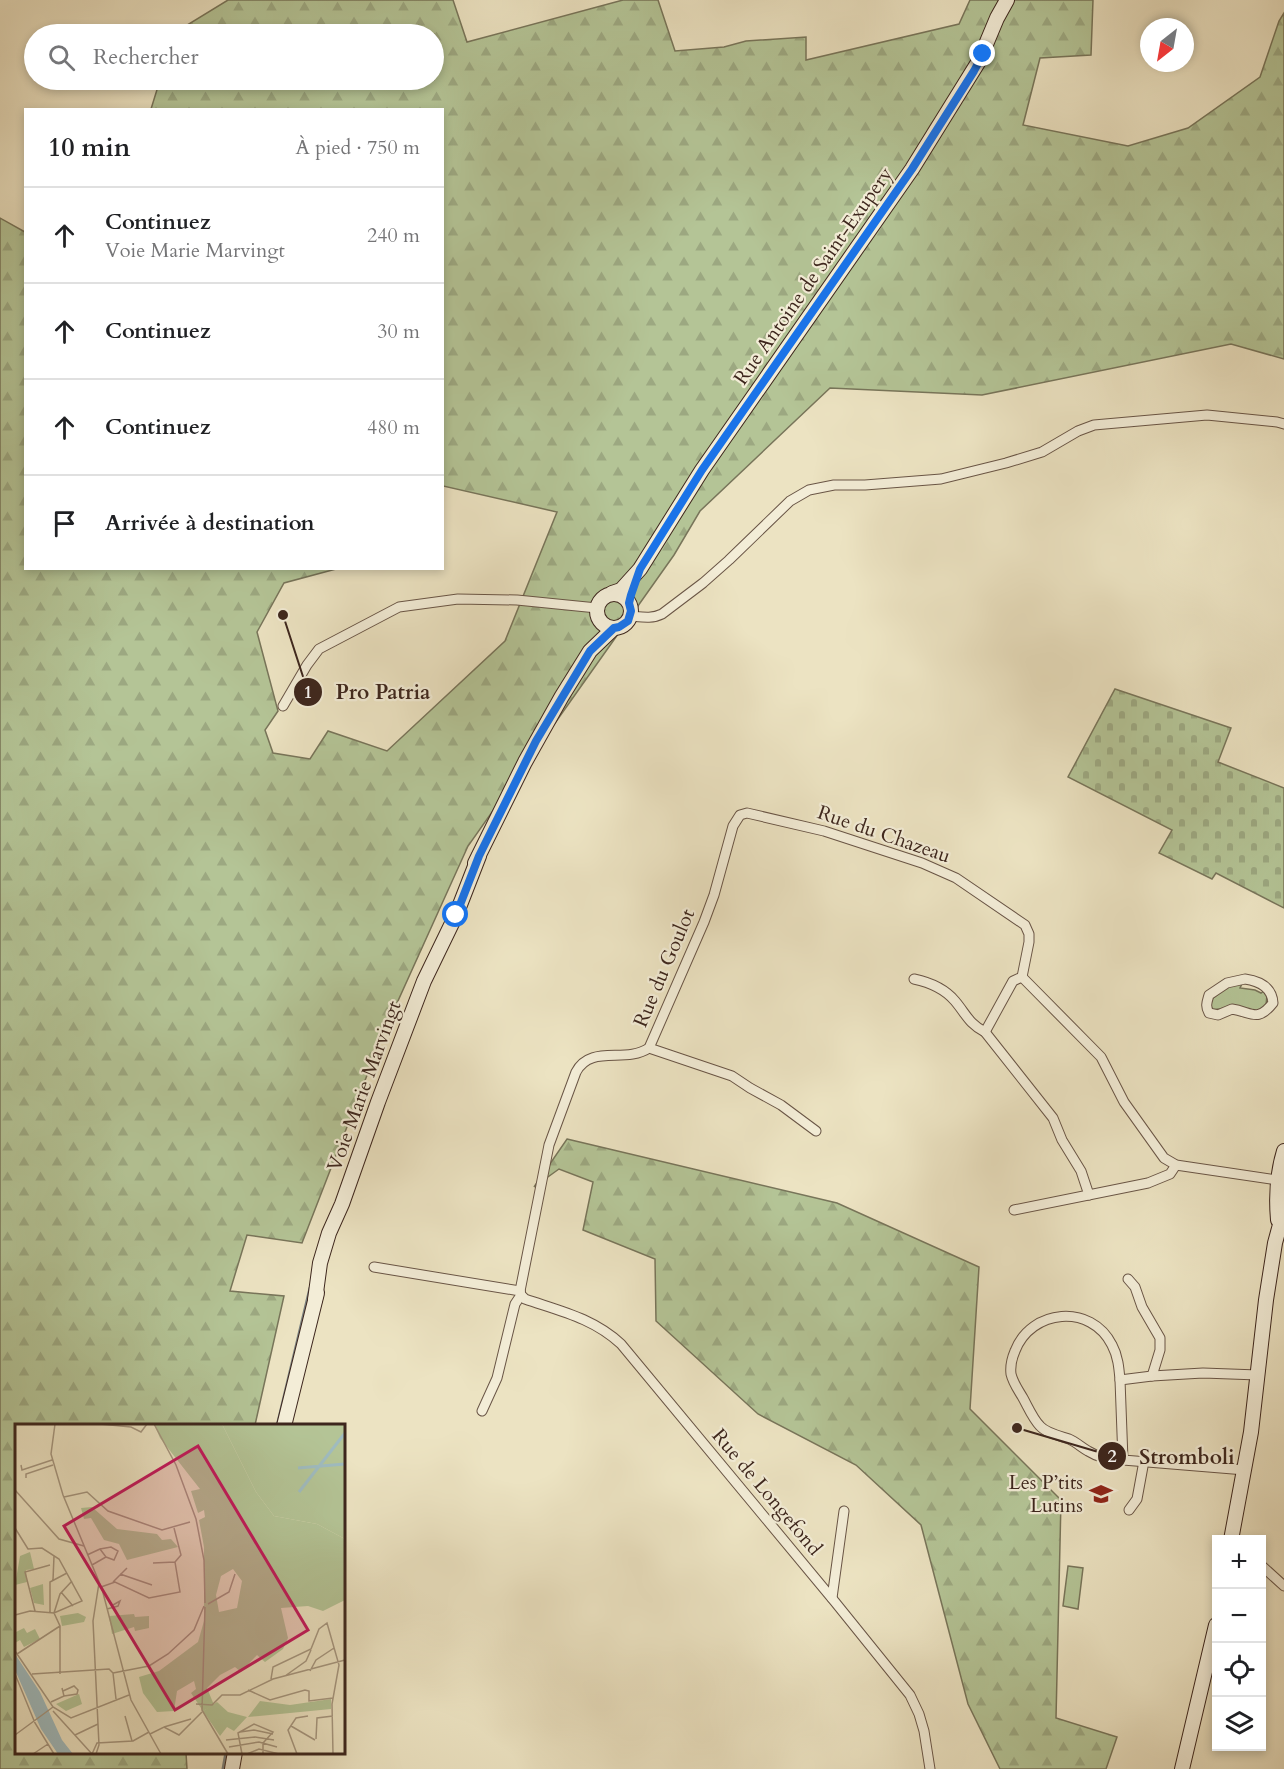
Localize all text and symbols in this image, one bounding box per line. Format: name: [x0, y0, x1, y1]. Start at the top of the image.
north arrow: [1140, 18, 1194, 72]
search box: [24, 24, 444, 90]
route end: [969, 40, 995, 66]
icon: search: [45, 41, 78, 74]
text: Rechercher: [93, 42, 198, 72]
text: 10 min: [48, 130, 131, 165]
text: À pied · 750 m: [296, 134, 420, 161]
street label: Rue Antoine de Saint-Exupery: [727, 161, 899, 390]
text: Continuez: [105, 207, 211, 237]
icon: ahead: [48, 219, 81, 252]
text: 240 m: [367, 222, 420, 249]
text: Voie Marie Marvingt: [105, 237, 285, 264]
icon: ahead: [48, 315, 81, 348]
text: Continuez: [105, 316, 211, 346]
text: 30 m: [377, 318, 420, 345]
icon: ahead: [48, 411, 81, 444]
text: Continuez: [105, 412, 211, 442]
text: 480 m: [367, 414, 420, 441]
icon: arrive: [48, 507, 81, 540]
text: Arrivée à destination: [105, 508, 315, 538]
callout: Pro Patria: [293, 672, 442, 711]
text: Pro Patria: [335, 678, 431, 707]
text: 1: [303, 680, 313, 705]
street label: Rue du Chazeau: [814, 799, 954, 869]
route start: [442, 901, 468, 927]
street label: Rue du Goulot: [627, 904, 701, 1031]
street label: Voie Marie Marvingt: [321, 996, 408, 1175]
street label: Rue de Longefond: [706, 1423, 828, 1561]
inset map: [15, 1424, 345, 1754]
callout: Stromboli: [1097, 1437, 1247, 1476]
text: Stromboli: [1139, 1443, 1235, 1472]
text: 2: [1107, 1444, 1117, 1469]
place label: Les P’tits Lutins: [1009, 1469, 1083, 1519]
school or university icon: Les P’tits Lutins: [1088, 1481, 1114, 1507]
map controls: [1212, 1535, 1266, 1751]
button: +: [1212, 1535, 1266, 1589]
button: −: [1212, 1589, 1266, 1643]
button: locate: [1212, 1643, 1266, 1697]
button: layers: [1212, 1697, 1266, 1751]

